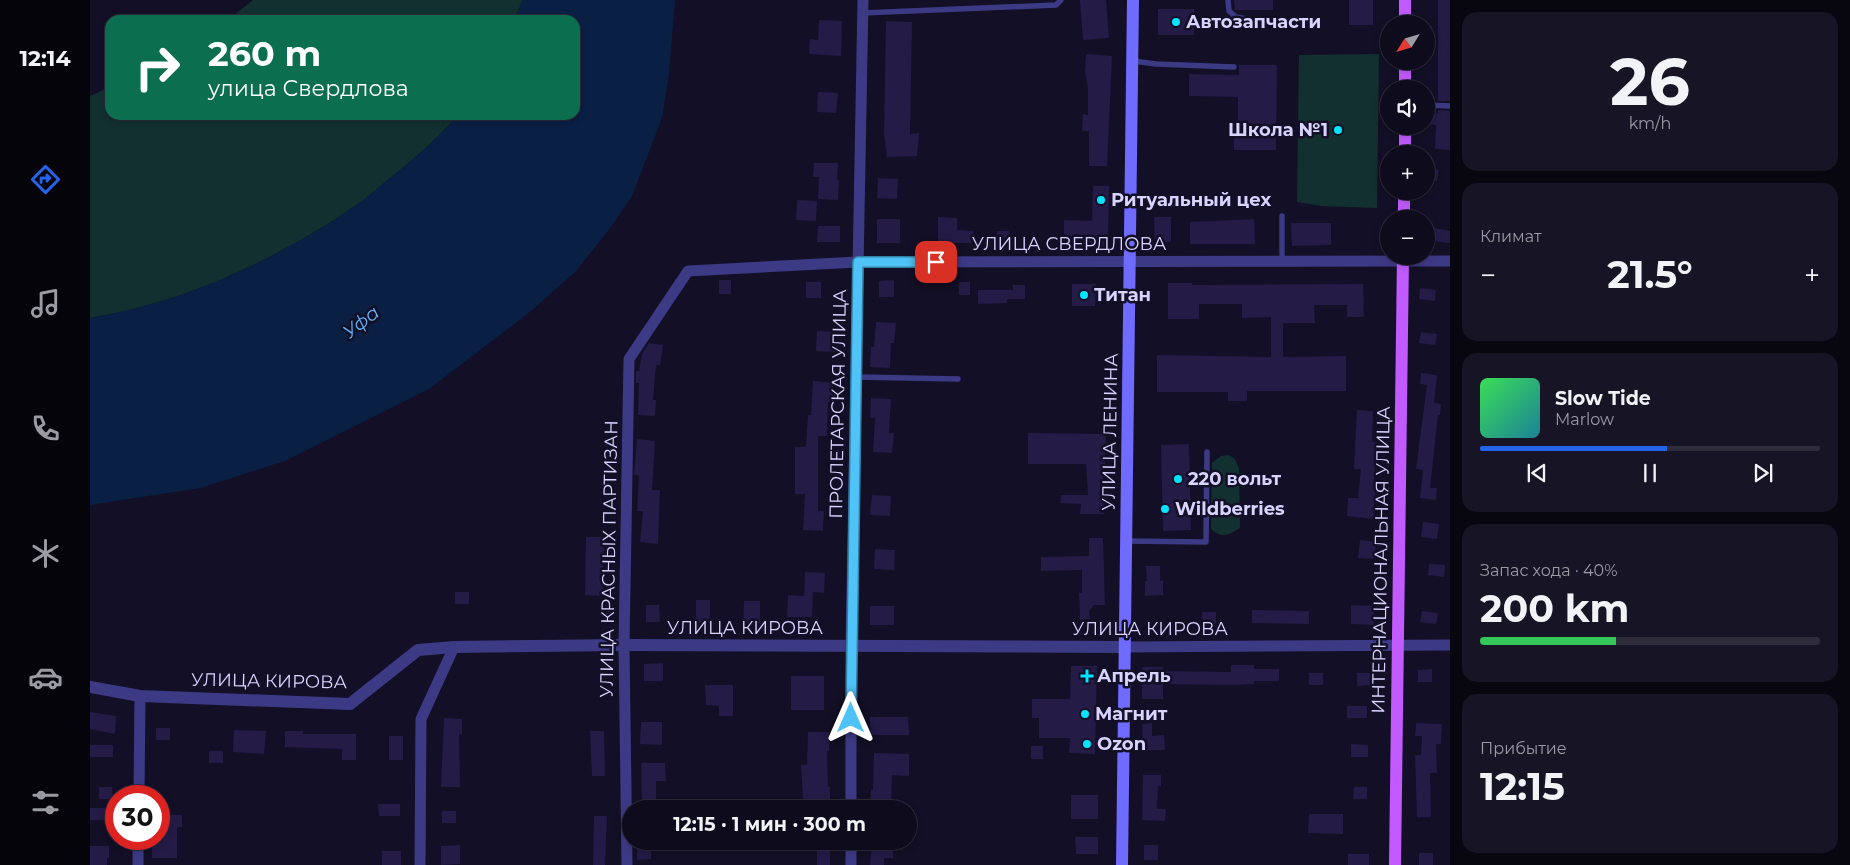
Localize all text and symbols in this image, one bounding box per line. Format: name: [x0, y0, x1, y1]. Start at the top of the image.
place label: Автозапчасти: [1186, 11, 1321, 33]
north arrow: [1380, 15, 1435, 70]
map controls: [1380, 15, 1435, 265]
marker: Автозапчасти: [1170, 16, 1182, 28]
text: 260 m: [208, 32, 321, 75]
icon: right: [125, 35, 190, 100]
text: 26: [1610, 42, 1690, 121]
text: 12:14: [19, 45, 71, 72]
text: улица Свердлова: [208, 75, 409, 102]
button: sound: [1380, 80, 1435, 135]
text: km/h: [1629, 114, 1671, 133]
place label: Школа №1: [1228, 119, 1328, 141]
marker: Школа №1: [1332, 124, 1344, 136]
button: +: [1380, 145, 1435, 200]
icon: directions: [28, 162, 63, 197]
place label: Ритуальный цех: [1111, 189, 1272, 211]
marker: Ритуальный цех: [1095, 194, 1107, 206]
button: −: [1380, 210, 1435, 265]
text: Климат: [1480, 227, 1542, 246]
street label: УЛИЦА СВЕРДЛОВА: [972, 233, 1167, 255]
pin: [915, 241, 957, 283]
icon: arrive: [922, 248, 950, 276]
text: 21.5°: [1607, 251, 1693, 298]
text: −: [1480, 258, 1496, 292]
text: +: [1804, 258, 1820, 292]
place label: Титан: [1094, 284, 1151, 306]
icon: music: [28, 286, 63, 321]
street label: ПРОЛЕТАРСКАЯ УЛИЦА: [825, 289, 851, 519]
marker: Титан: [1078, 289, 1090, 301]
water label: Уфа: [338, 301, 384, 343]
street label: УЛИЦА ЛЕНИНА: [1098, 352, 1122, 511]
text: Slow Tide: [1555, 387, 1651, 410]
street label: ИНТЕРНАЦИОНАЛЬНАЯ УЛИЦА: [1367, 405, 1395, 714]
text: Marlow: [1555, 410, 1614, 429]
icon: phone: [28, 411, 63, 446]
street label: УЛИЦА КРАСНЫХ ПАРТИЗАН: [596, 420, 622, 698]
icon: previous: [1523, 459, 1551, 487]
icon: pause: [1636, 459, 1664, 487]
icon: next: [1749, 459, 1777, 487]
place label: 220 вольт: [1188, 468, 1281, 490]
marker: 220 вольт: [1172, 473, 1184, 485]
place label: Wildberries: [1175, 498, 1285, 520]
marker: Wildberries: [1159, 503, 1171, 515]
icon: climate: [28, 536, 63, 571]
text: Запас хода · 40%: [1480, 561, 1617, 580]
text: 200 km: [1480, 585, 1629, 632]
street label: УЛИЦА КИРОВА: [667, 617, 823, 639]
street label: УЛИЦА КИРОВА: [1072, 618, 1228, 640]
icon: car: [28, 660, 63, 695]
place label: Апрель: [1097, 665, 1171, 687]
street label: УЛИЦА КИРОВА: [191, 669, 348, 693]
marker: Апрель: [1081, 670, 1093, 682]
position arrow: [824, 691, 876, 743]
place label: Магнит: [1095, 703, 1168, 725]
marker: Магнит: [1079, 708, 1091, 720]
place label: Ozon: [1097, 733, 1146, 755]
marker: Ozon: [1081, 738, 1093, 750]
text: Прибытие: [1480, 739, 1567, 758]
text: 12:15: [1480, 763, 1565, 810]
icon: filters: [28, 785, 63, 820]
speed limit sign: 30: [105, 785, 170, 850]
text: 12:15 · 1 мин · 300 m: [673, 813, 866, 836]

